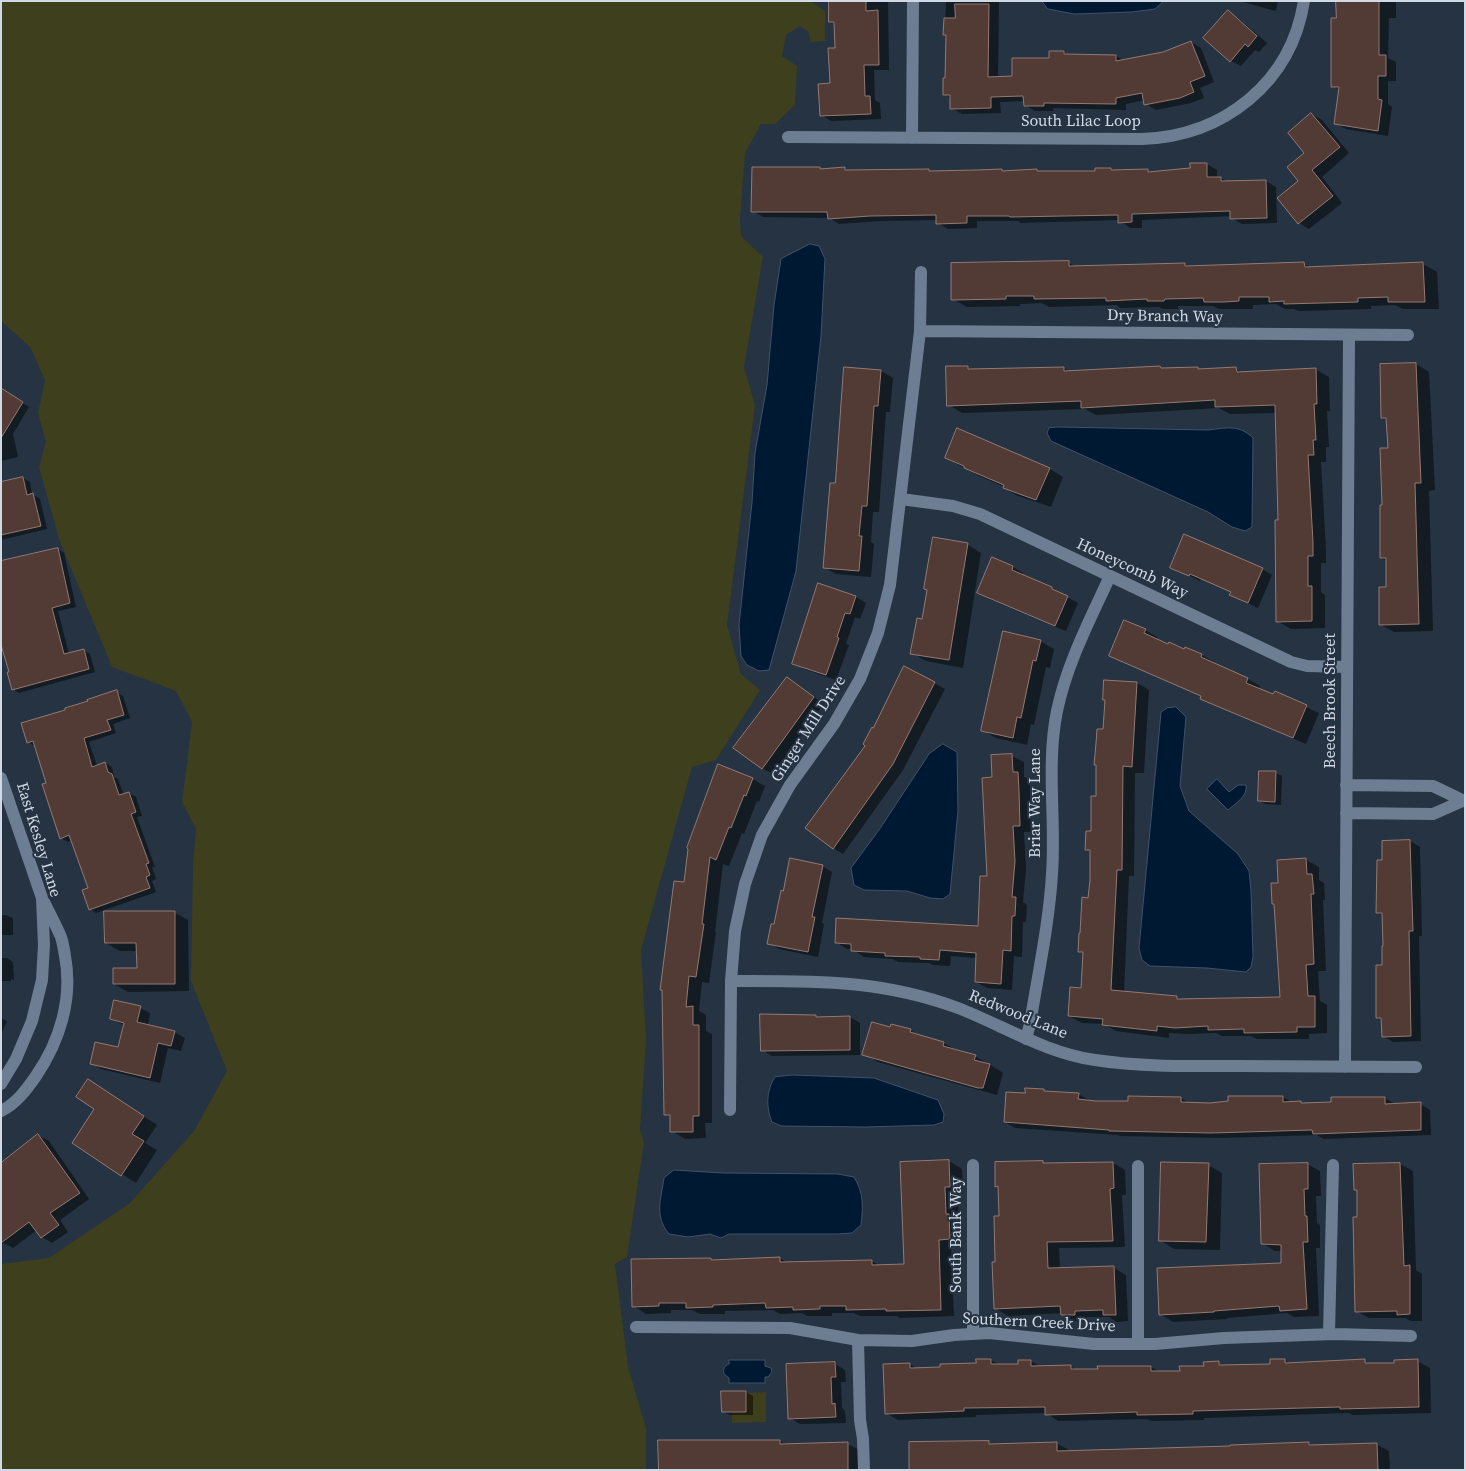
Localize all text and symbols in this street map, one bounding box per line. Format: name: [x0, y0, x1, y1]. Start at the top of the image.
street label: South Lilac Loop: [1021, 112, 1141, 132]
street label: Dry Branch Way: [1107, 306, 1223, 328]
street label: Honeycomb Way: [1073, 535, 1191, 603]
street label: Beech Brook Street: [1321, 633, 1341, 769]
street label: Ginger Mill Drive: [767, 672, 851, 786]
street label: Briar Way Lane: [1026, 748, 1046, 858]
street label: East Kesley Lane: [11, 780, 65, 900]
street label: Redwood Lane: [966, 986, 1070, 1044]
street label: South Bank Way: [947, 1177, 967, 1293]
street label: Southern Creek Drive: [962, 1309, 1116, 1337]

